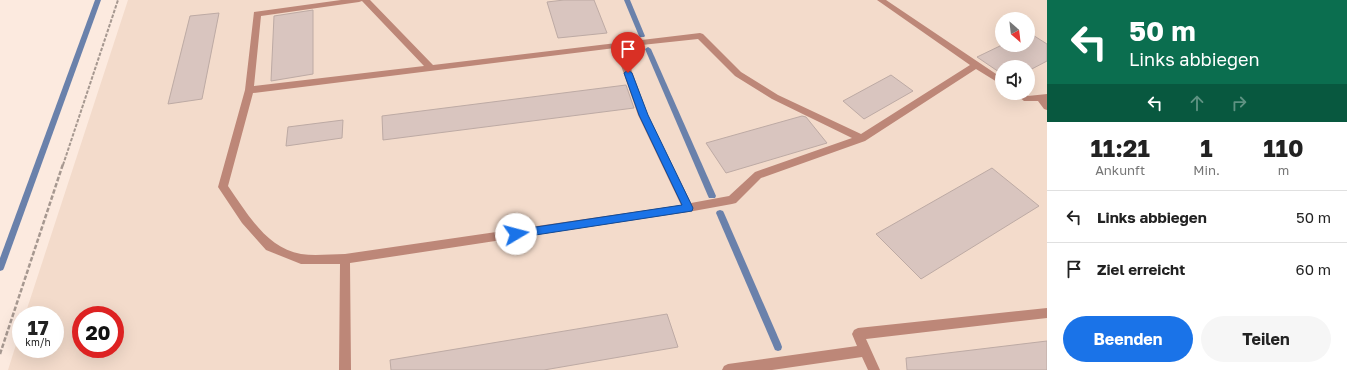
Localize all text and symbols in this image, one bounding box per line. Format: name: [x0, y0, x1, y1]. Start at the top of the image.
north arrow: [995, 12, 1035, 52]
map controls: [995, 12, 1035, 100]
text: 50 m: [1129, 14, 1196, 47]
icon: left: [1063, 16, 1115, 68]
pin: [611, 32, 645, 73]
icon: arrive: [617, 38, 639, 60]
text: Links abbiegen: [1129, 48, 1260, 70]
button: sound: [995, 60, 1035, 100]
icon: left: [1144, 92, 1166, 114]
icon: ahead: [1186, 92, 1208, 114]
icon: right: [1228, 92, 1250, 114]
text: 11:21: [1090, 133, 1150, 162]
text: 1: [1200, 133, 1213, 162]
text: 110: [1263, 133, 1304, 162]
text: Ankunft: [1095, 162, 1145, 178]
text: Min.: [1193, 162, 1220, 178]
text: m: [1278, 162, 1289, 178]
icon: left: [1063, 206, 1085, 228]
text: Links abbiegen: [1097, 208, 1207, 226]
text: 50 m: [1296, 208, 1331, 226]
position arrow: [495, 213, 537, 255]
icon: arrive: [1063, 258, 1085, 280]
text: Ziel erreicht: [1097, 260, 1185, 278]
text: 60 m: [1296, 260, 1331, 278]
speed limit sign: 20: [72, 306, 124, 358]
text: 17: [27, 315, 49, 339]
button: Beenden: [1063, 316, 1193, 362]
button: Teilen: [1201, 316, 1331, 362]
text: km/h: [25, 336, 51, 348]

